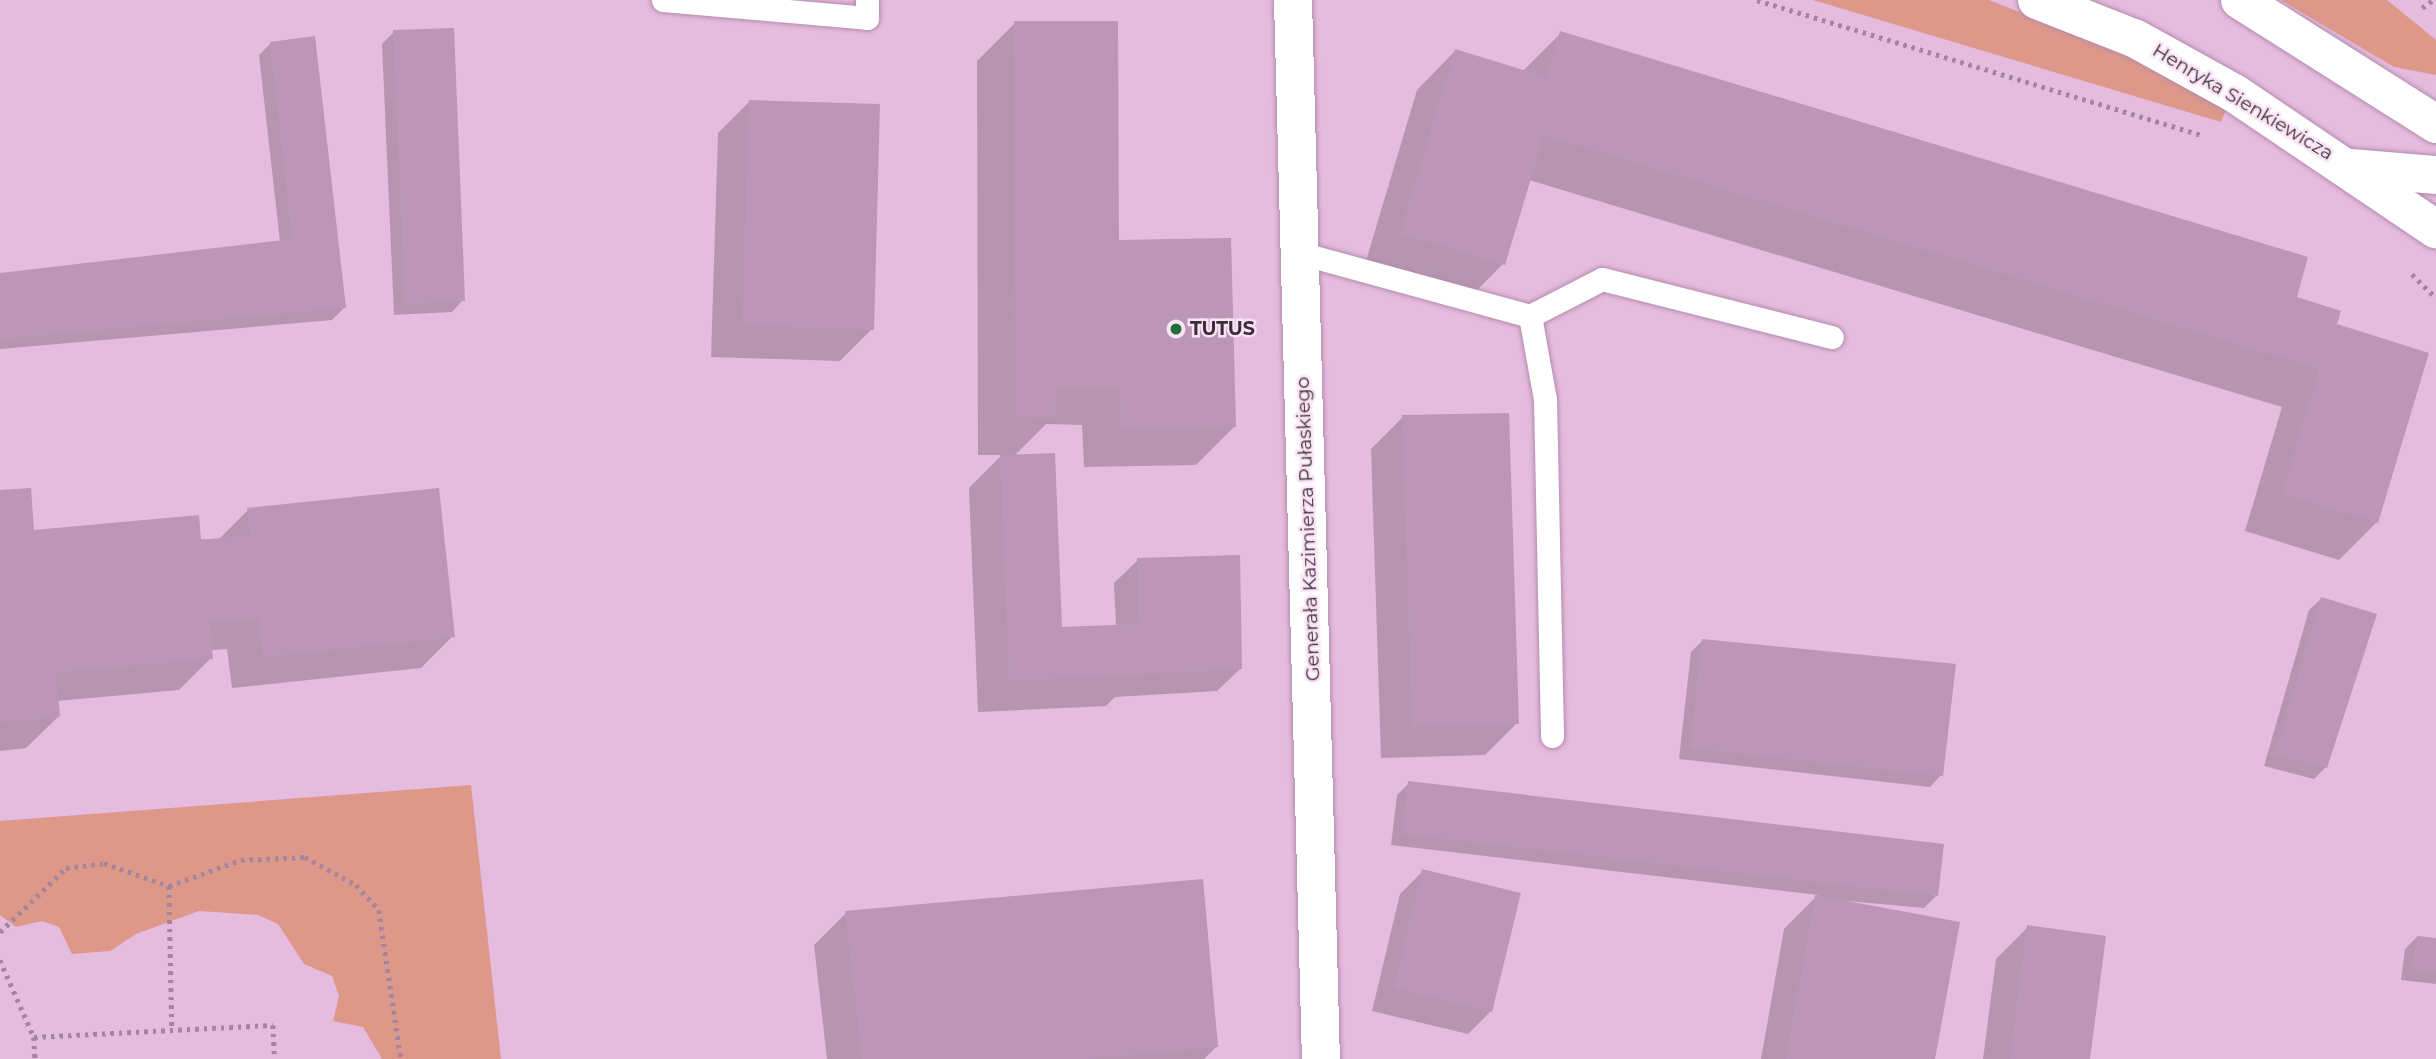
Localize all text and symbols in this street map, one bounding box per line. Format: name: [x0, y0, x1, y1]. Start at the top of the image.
street label: Henryka Sienkiewicza: [2148, 39, 2338, 165]
place label: TUTUS: [1190, 318, 1255, 340]
marker: TUTUS: [1168, 321, 1184, 337]
street label: Generała Kazimierza Pułaskiego: [1291, 376, 1325, 682]

